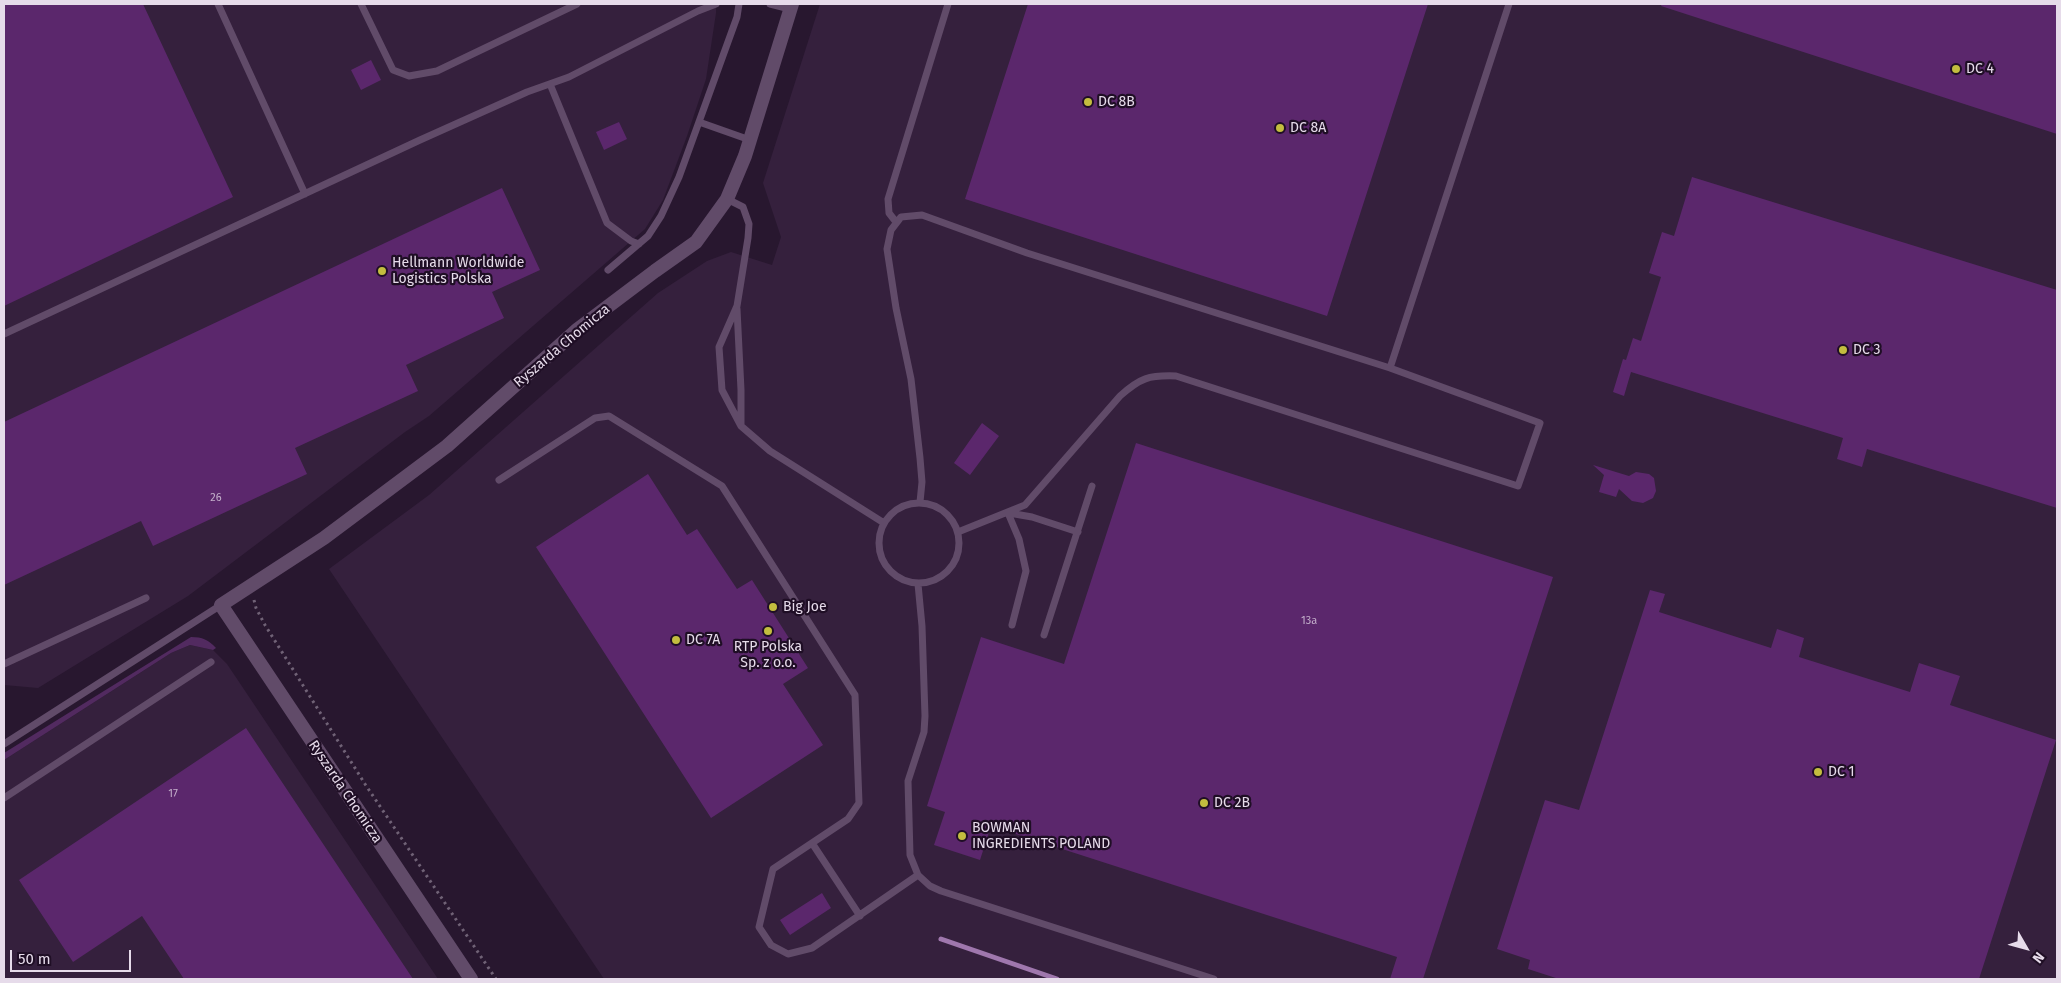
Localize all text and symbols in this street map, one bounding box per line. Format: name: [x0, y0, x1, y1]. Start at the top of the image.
place label: DC 4: [1966, 61, 1994, 77]
marker: DC 4: [1950, 63, 1962, 75]
place label: DC 8B: [1098, 94, 1135, 110]
marker: DC 8B: [1082, 96, 1094, 108]
place label: DC 8A: [1290, 120, 1326, 136]
marker: DC 8A: [1274, 122, 1286, 134]
place label: Hellmann Worldwide Logistics Polska: [392, 255, 524, 288]
marker: Hellmann Worldwide Logistics Polska: [376, 265, 388, 277]
street label: Ryszarda Chomicza: [511, 301, 613, 391]
place label: DC 3: [1853, 342, 1881, 358]
marker: DC 3: [1837, 344, 1849, 356]
house number: 26: [210, 491, 222, 505]
place label: Big Joe: [783, 599, 827, 615]
marker: Big Joe: [767, 601, 779, 613]
house number: 13a: [1301, 614, 1317, 628]
marker: RTP Polska Sp. z o.o.: [762, 625, 774, 637]
place label: DC 7A: [686, 632, 720, 648]
marker: DC 7A: [670, 634, 682, 646]
place label: RTP Polska Sp. z o.o.: [734, 639, 802, 672]
street label: Ryszarda Chomicza: [304, 737, 386, 847]
place label: DC 1: [1828, 764, 1855, 780]
marker: DC 1: [1812, 766, 1824, 778]
house number: 17: [168, 787, 178, 801]
place label: DC 2B: [1214, 795, 1250, 811]
marker: DC 2B: [1198, 797, 1210, 809]
place label: BOWMAN INGREDIENTS POLAND: [972, 820, 1110, 852]
marker: BOWMAN INGREDIENTS POLAND: [956, 830, 968, 842]
north arrow: [2001, 923, 2051, 973]
scale bar: [12, 940, 134, 972]
text: N: [2029, 949, 2048, 966]
text: 50 m: [18, 950, 51, 968]

